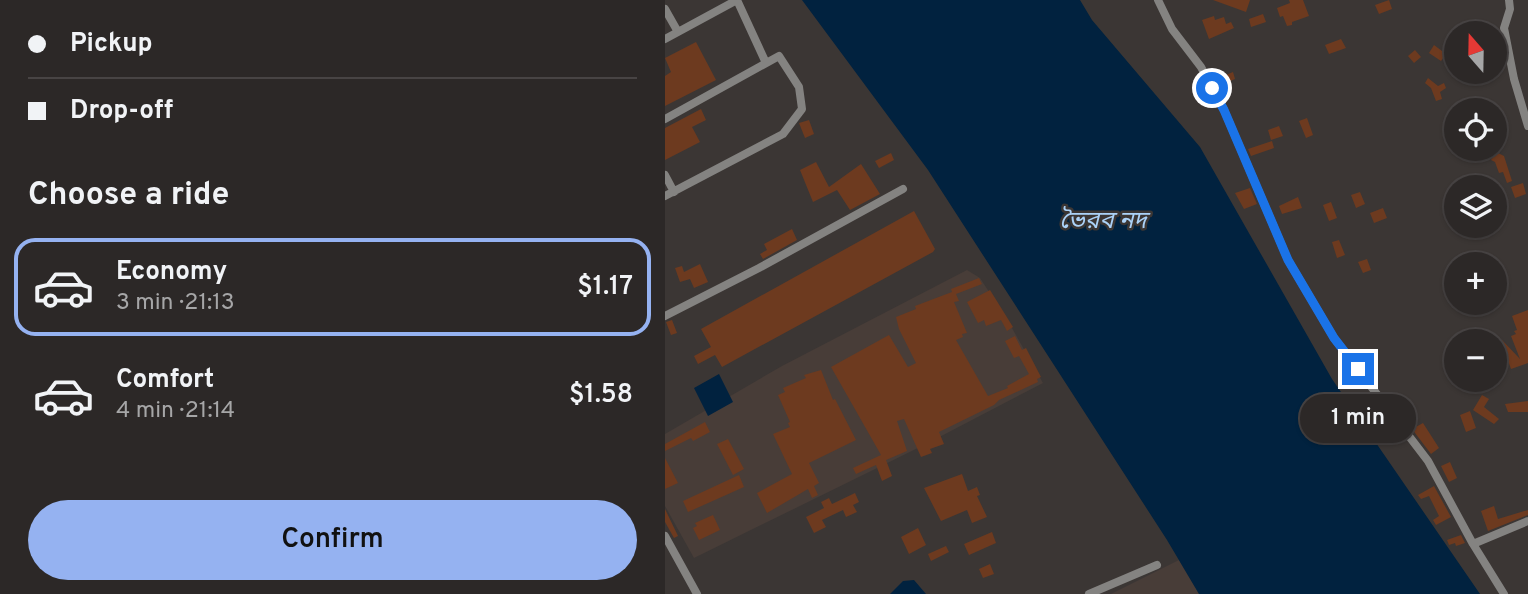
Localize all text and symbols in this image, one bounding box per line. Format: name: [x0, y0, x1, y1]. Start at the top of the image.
north arrow: [1444, 21, 1507, 84]
map controls: [1444, 21, 1507, 392]
text: Pickup: [70, 28, 153, 61]
route start: [1196, 72, 1228, 104]
text: Drop-off: [70, 95, 173, 128]
button: locate: [1444, 98, 1507, 161]
button: layers: [1444, 175, 1507, 238]
text: Choose a ride: [28, 176, 229, 216]
water label: ভৈরব নদ: [1059, 206, 1151, 237]
button: +: [1444, 252, 1507, 315]
icon: car: [32, 256, 95, 319]
text: Economy: [116, 256, 227, 289]
text: $1.17: [577, 271, 633, 304]
text: 3 min · 21:13: [116, 289, 235, 318]
button: −: [1444, 329, 1507, 392]
route end: [1342, 353, 1374, 385]
icon: car: [32, 364, 95, 427]
text: Comfort: [116, 364, 214, 397]
text: $1.58: [569, 379, 633, 412]
callout: 1 min: [1300, 394, 1416, 442]
text: 4 min · 21:14: [116, 397, 235, 426]
text: 1 min: [1331, 404, 1385, 433]
button: Confirm: [28, 500, 637, 580]

